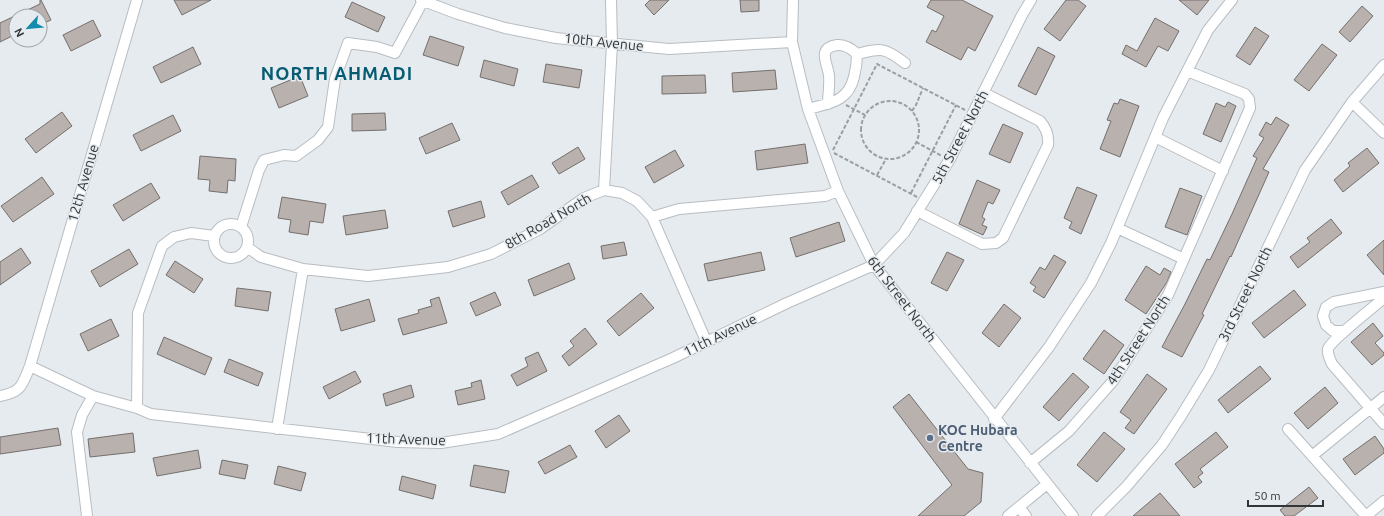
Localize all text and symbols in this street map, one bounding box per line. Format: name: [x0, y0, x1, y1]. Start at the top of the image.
north arrow: [8, 8, 48, 48]
text: N: [12, 26, 26, 39]
street label: 10th Avenue: [564, 30, 644, 54]
district label: NORTH AHMADI: [261, 63, 413, 83]
street label: 5th Street North: [929, 87, 991, 187]
street label: 12th Avenue: [64, 143, 102, 223]
street label: 8th Road North: [502, 190, 594, 252]
street label: 3rd Street North: [1215, 244, 1275, 344]
street label: 6th Street North: [864, 253, 940, 345]
street label: 4th Street North: [1103, 292, 1173, 388]
street label: 11th Avenue: [681, 310, 759, 360]
place label: KOC Hubara Centre: [938, 422, 1018, 454]
street label: 11th Avenue: [366, 430, 446, 448]
marker: KOC Hubara Centre: [925, 433, 935, 443]
scale bar: [1248, 482, 1323, 508]
text: 50 m: [1254, 489, 1281, 502]

